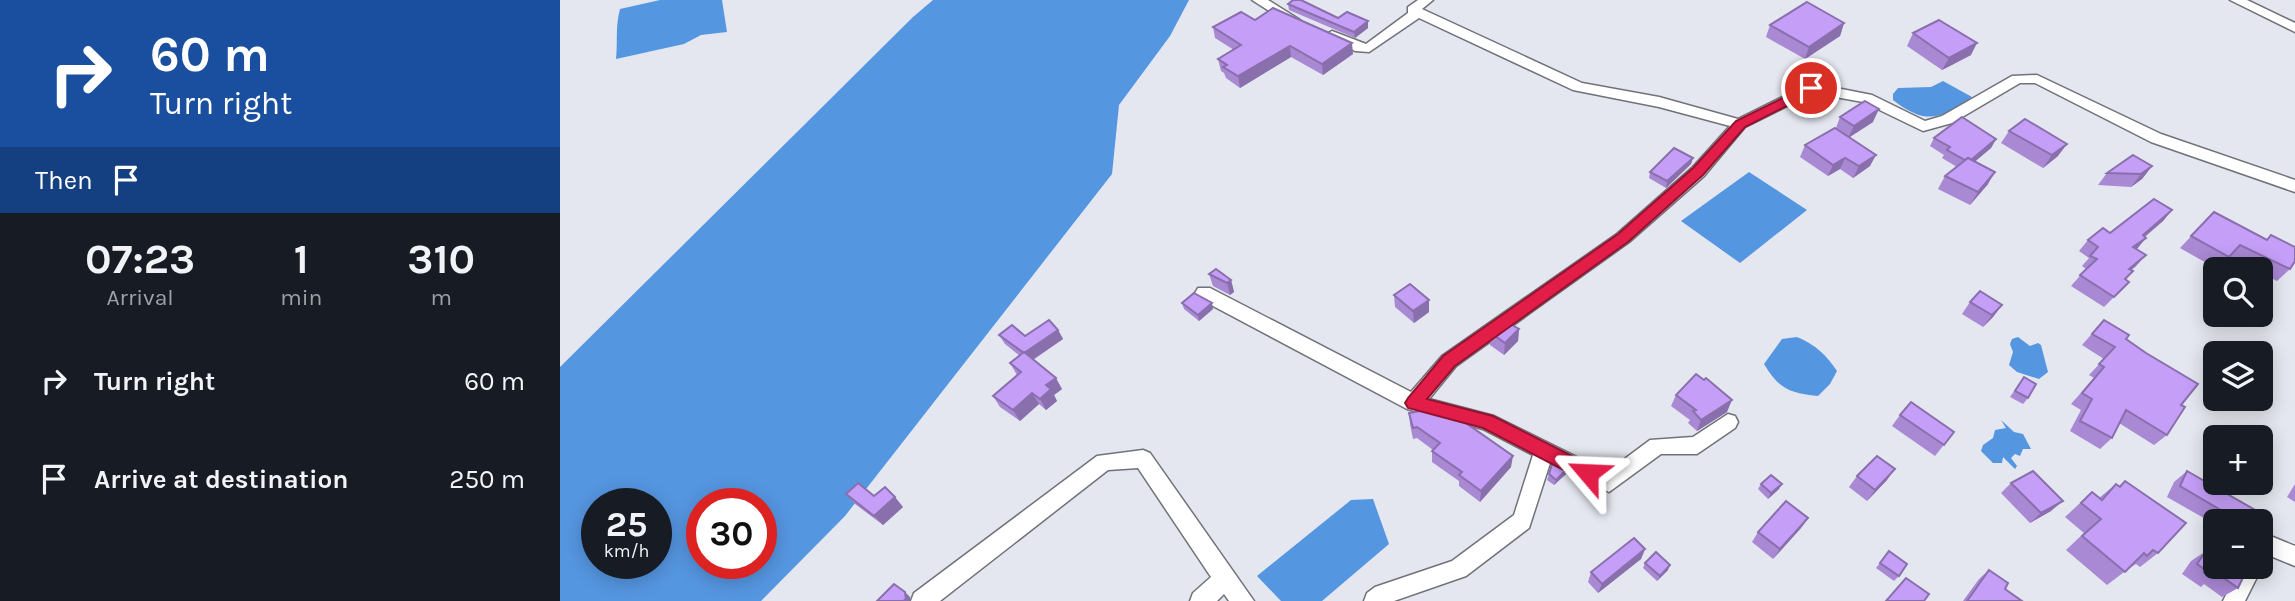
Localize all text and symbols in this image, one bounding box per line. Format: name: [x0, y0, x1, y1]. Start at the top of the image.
text: 60 m: [150, 26, 270, 83]
icon: right: [35, 28, 126, 119]
pin: [1781, 58, 1841, 118]
icon: arrive: [1792, 69, 1830, 107]
text: Turn right: [150, 85, 292, 122]
icon: arrive: [107, 161, 145, 199]
text: Then: [35, 165, 93, 196]
text: 07:23: [85, 234, 195, 284]
text: 1: [294, 234, 309, 284]
text: 310: [407, 234, 475, 284]
map controls: [2203, 257, 2273, 579]
button: search: [2203, 257, 2273, 327]
text: Arrival: [106, 284, 174, 311]
text: min: [280, 284, 322, 311]
text: m: [430, 284, 452, 311]
button: layers: [2203, 341, 2273, 411]
icon: right: [35, 362, 73, 400]
text: Turn right: [94, 366, 215, 397]
text: 60 m: [464, 366, 525, 397]
button: +: [2203, 425, 2273, 495]
position arrow: [1551, 436, 1625, 510]
icon: arrive: [35, 460, 73, 498]
text: Arrive at destination: [94, 464, 348, 495]
text: 250 m: [449, 464, 525, 495]
speed limit sign: 30: [686, 488, 777, 579]
text: 25: [606, 504, 647, 545]
button: −: [2203, 509, 2273, 579]
text: km/h: [604, 540, 649, 562]

